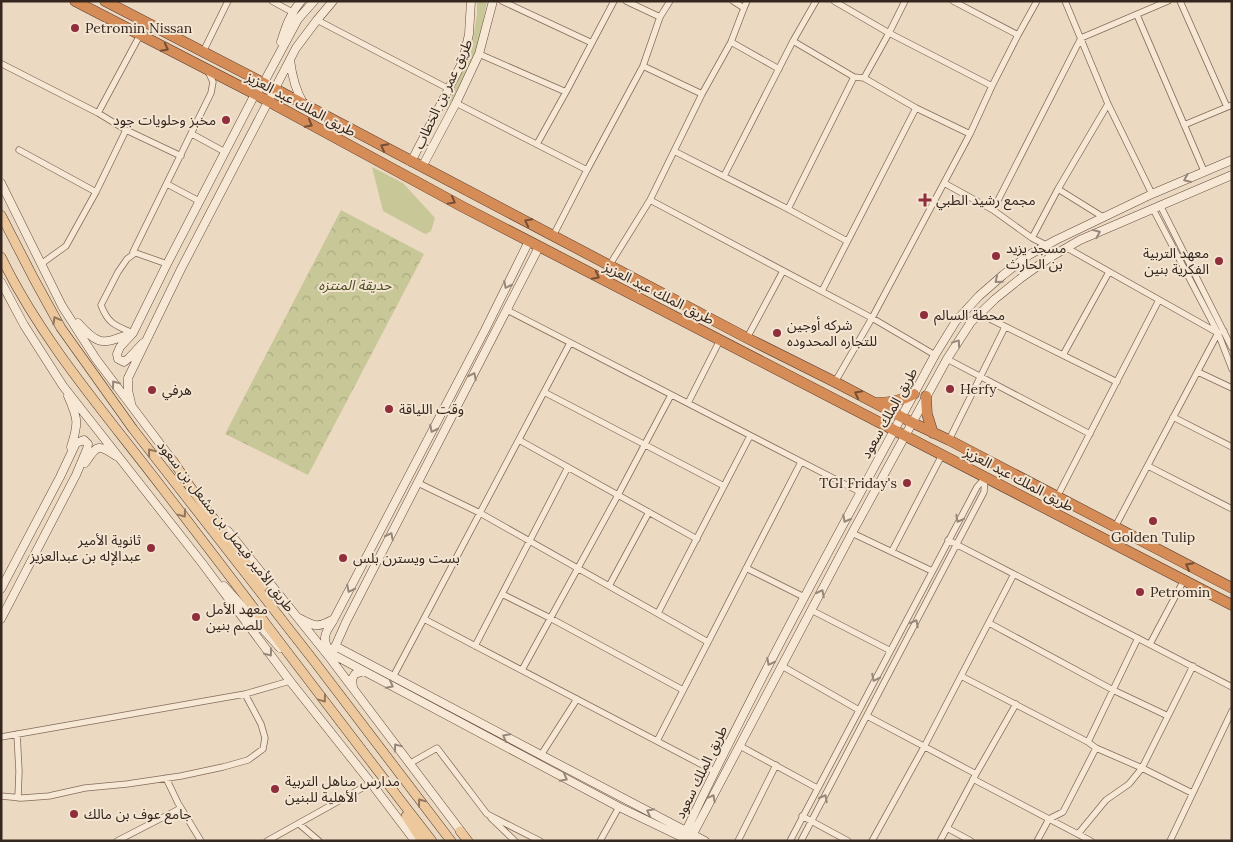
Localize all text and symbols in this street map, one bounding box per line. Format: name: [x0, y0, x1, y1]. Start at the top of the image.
place label: Petromin Nissan: [85, 19, 193, 37]
marker: Petromin Nissan: [69, 22, 81, 34]
street label: طريق عمر بن الخطاب: [410, 36, 477, 152]
one-way arrow: [160, 42, 169, 52]
street label: طريق الملك عبد العزيز: [242, 67, 359, 141]
place label: مخبز وحلويات جود: [113, 111, 216, 129]
marker: مخبز وحلويات جود: [220, 114, 232, 126]
one-way arrow: [304, 117, 313, 127]
one-way arrow: [380, 143, 389, 153]
one-way arrow: [1183, 172, 1192, 183]
place label: مجمع رشيد الطبي: [936, 191, 1036, 211]
marker: مجمع رشيد الطبي: [918, 193, 932, 207]
one-way arrow: [447, 195, 456, 205]
one-way arrow: [524, 218, 533, 228]
one-way arrow: [1092, 228, 1101, 239]
place label: مسجد يزيد بن الحارث: [1006, 239, 1066, 273]
place label: معهد التربية الفكرية بنين: [1143, 244, 1209, 278]
marker: مسجد يزيد بن الحارث: [990, 250, 1002, 262]
marker: معهد التربية الفكرية بنين: [1213, 255, 1225, 267]
street label: طريق الملك عبد العزيز: [599, 257, 717, 330]
one-way arrow: [591, 270, 600, 280]
one-way arrow: [995, 274, 1004, 282]
park label: حديقة المنتزه: [318, 276, 392, 294]
one-way arrow: [503, 280, 513, 289]
place label: محطة السالم: [934, 306, 1005, 326]
marker: محطة السالم: [918, 309, 930, 321]
one-way arrow: [53, 316, 63, 325]
place label: شركه أوجين للتجاره المحدوده: [787, 316, 877, 350]
marker: شركه أوجين للتجاره المحدوده: [771, 327, 783, 339]
one-way arrow: [951, 339, 961, 348]
street label: طريق الملك سعود: [857, 364, 922, 462]
one-way arrow: [467, 372, 477, 381]
place label: Herfy: [960, 380, 997, 398]
one-way arrow: [112, 381, 120, 390]
place label: هرفي: [162, 381, 192, 401]
marker: Herfy: [944, 383, 956, 395]
marker: هرفي: [146, 384, 158, 396]
one-way arrow: [854, 390, 863, 400]
place label: وقت اللياقة: [399, 400, 464, 418]
marker: وقت اللياقة: [383, 403, 395, 415]
one-way arrow: [429, 424, 439, 433]
street label: طريق الأمير فيصل بن مشعل بن سعود: [153, 437, 299, 616]
street label: طريق الملك عبد العزيز: [960, 442, 1077, 516]
one-way arrow: [148, 449, 156, 458]
place label: TGI Friday's: [819, 474, 897, 492]
marker: TGI Friday's: [901, 477, 913, 489]
one-way arrow: [177, 508, 185, 517]
one-way arrow: [842, 513, 852, 522]
one-way arrow: [956, 514, 966, 523]
marker: Golden Tulip: [1147, 515, 1159, 527]
place label: Golden Tulip: [1111, 528, 1195, 546]
place label: ثانوية الأمير عبدالإله بن عبدالعزيز: [29, 531, 141, 566]
one-way arrow: [384, 532, 394, 541]
marker: ثانوية الأمير عبدالإله بن عبدالعزيز: [145, 542, 157, 554]
place label: بست ويسترن بلس: [353, 549, 460, 567]
marker: بست ويسترن بلس: [337, 552, 349, 564]
one-way arrow: [1185, 562, 1194, 572]
place label: Petromin: [1150, 583, 1211, 601]
one-way arrow: [346, 584, 356, 593]
marker: Petromin: [1134, 586, 1146, 598]
one-way arrow: [815, 589, 825, 598]
place label: معهد الأمل للصم بنين: [206, 600, 268, 636]
marker: معهد الأمل للصم بنين: [190, 611, 202, 623]
one-way arrow: [909, 619, 919, 628]
one-way arrow: [263, 647, 272, 657]
one-way arrow: [766, 657, 776, 666]
one-way arrow: [871, 673, 881, 682]
one-way arrow: [385, 679, 394, 689]
one-way arrow: [318, 693, 326, 702]
street label: طريق الملك سعود: [671, 723, 732, 822]
one-way arrow: [502, 733, 511, 743]
one-way arrow: [394, 743, 403, 753]
place label: مدارس مناهل التربية الأهلية للبنين: [285, 772, 400, 806]
one-way arrow: [559, 772, 568, 782]
marker: مدارس مناهل التربية الأهلية للبنين: [269, 783, 281, 795]
one-way arrow: [818, 794, 828, 803]
one-way arrow: [706, 795, 716, 804]
one-way arrow: [419, 799, 427, 808]
place label: جامع عوف بن مالك: [84, 805, 192, 825]
marker: جامع عوف بن مالك: [68, 808, 80, 820]
one-way arrow: [646, 808, 655, 818]

